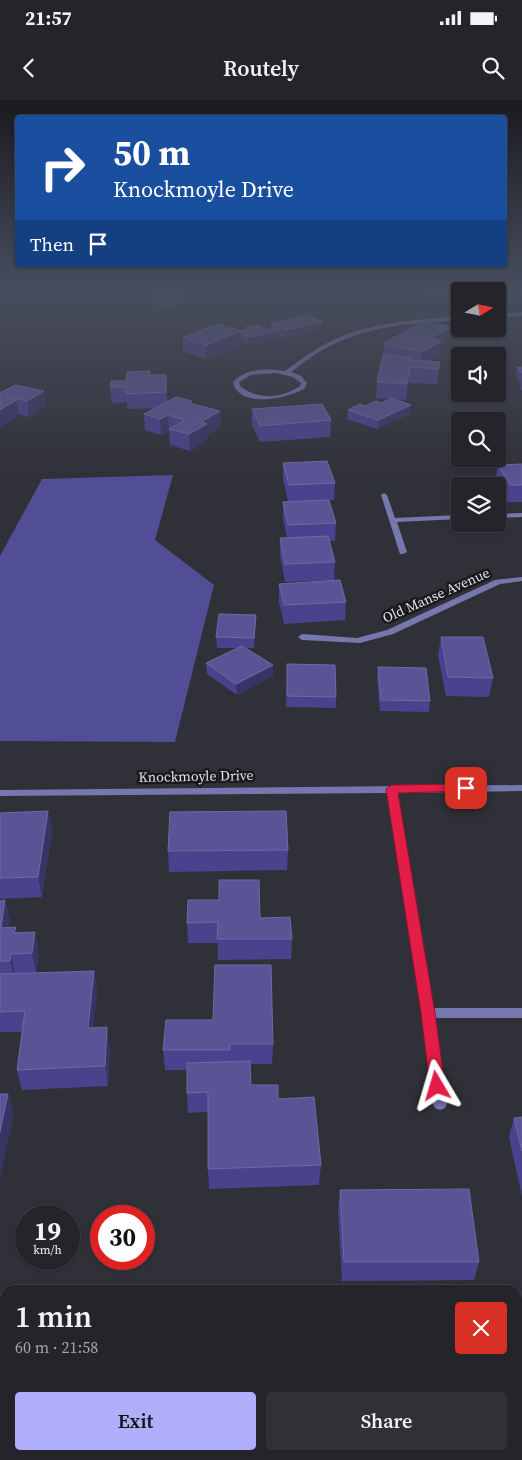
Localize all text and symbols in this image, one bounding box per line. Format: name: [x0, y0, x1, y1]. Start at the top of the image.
text: 21:57: [25, 5, 72, 31]
text: Routely: [223, 53, 299, 83]
icon: back: [15, 54, 43, 82]
icon: search: [479, 54, 507, 82]
text: 50 m: [113, 129, 190, 177]
icon: right: [30, 135, 95, 200]
text: Knockmoyle Drive: [113, 174, 294, 204]
icon: arrive: [84, 230, 112, 258]
text: Then: [30, 231, 74, 257]
north arrow: [451, 282, 506, 338]
map controls: [451, 282, 506, 532]
button: sound: [451, 347, 506, 402]
button: search: [451, 412, 506, 467]
button: layers: [451, 477, 506, 532]
street label: Old Manse Avenue: [379, 562, 493, 628]
street label: Knockmoyle Drive: [138, 765, 254, 787]
pin: [445, 767, 487, 809]
icon: arrive: [452, 774, 480, 802]
position arrow: [410, 1059, 462, 1111]
speed limit sign: 30: [90, 1205, 155, 1270]
text: 19: [34, 1214, 61, 1248]
text: km/h: [33, 1242, 62, 1258]
text: 1 min: [15, 1296, 92, 1337]
button: close: [455, 1302, 507, 1354]
text: 60 m · 21:58: [15, 1336, 98, 1358]
button: Exit: [15, 1392, 256, 1450]
button: Share: [266, 1392, 507, 1450]

